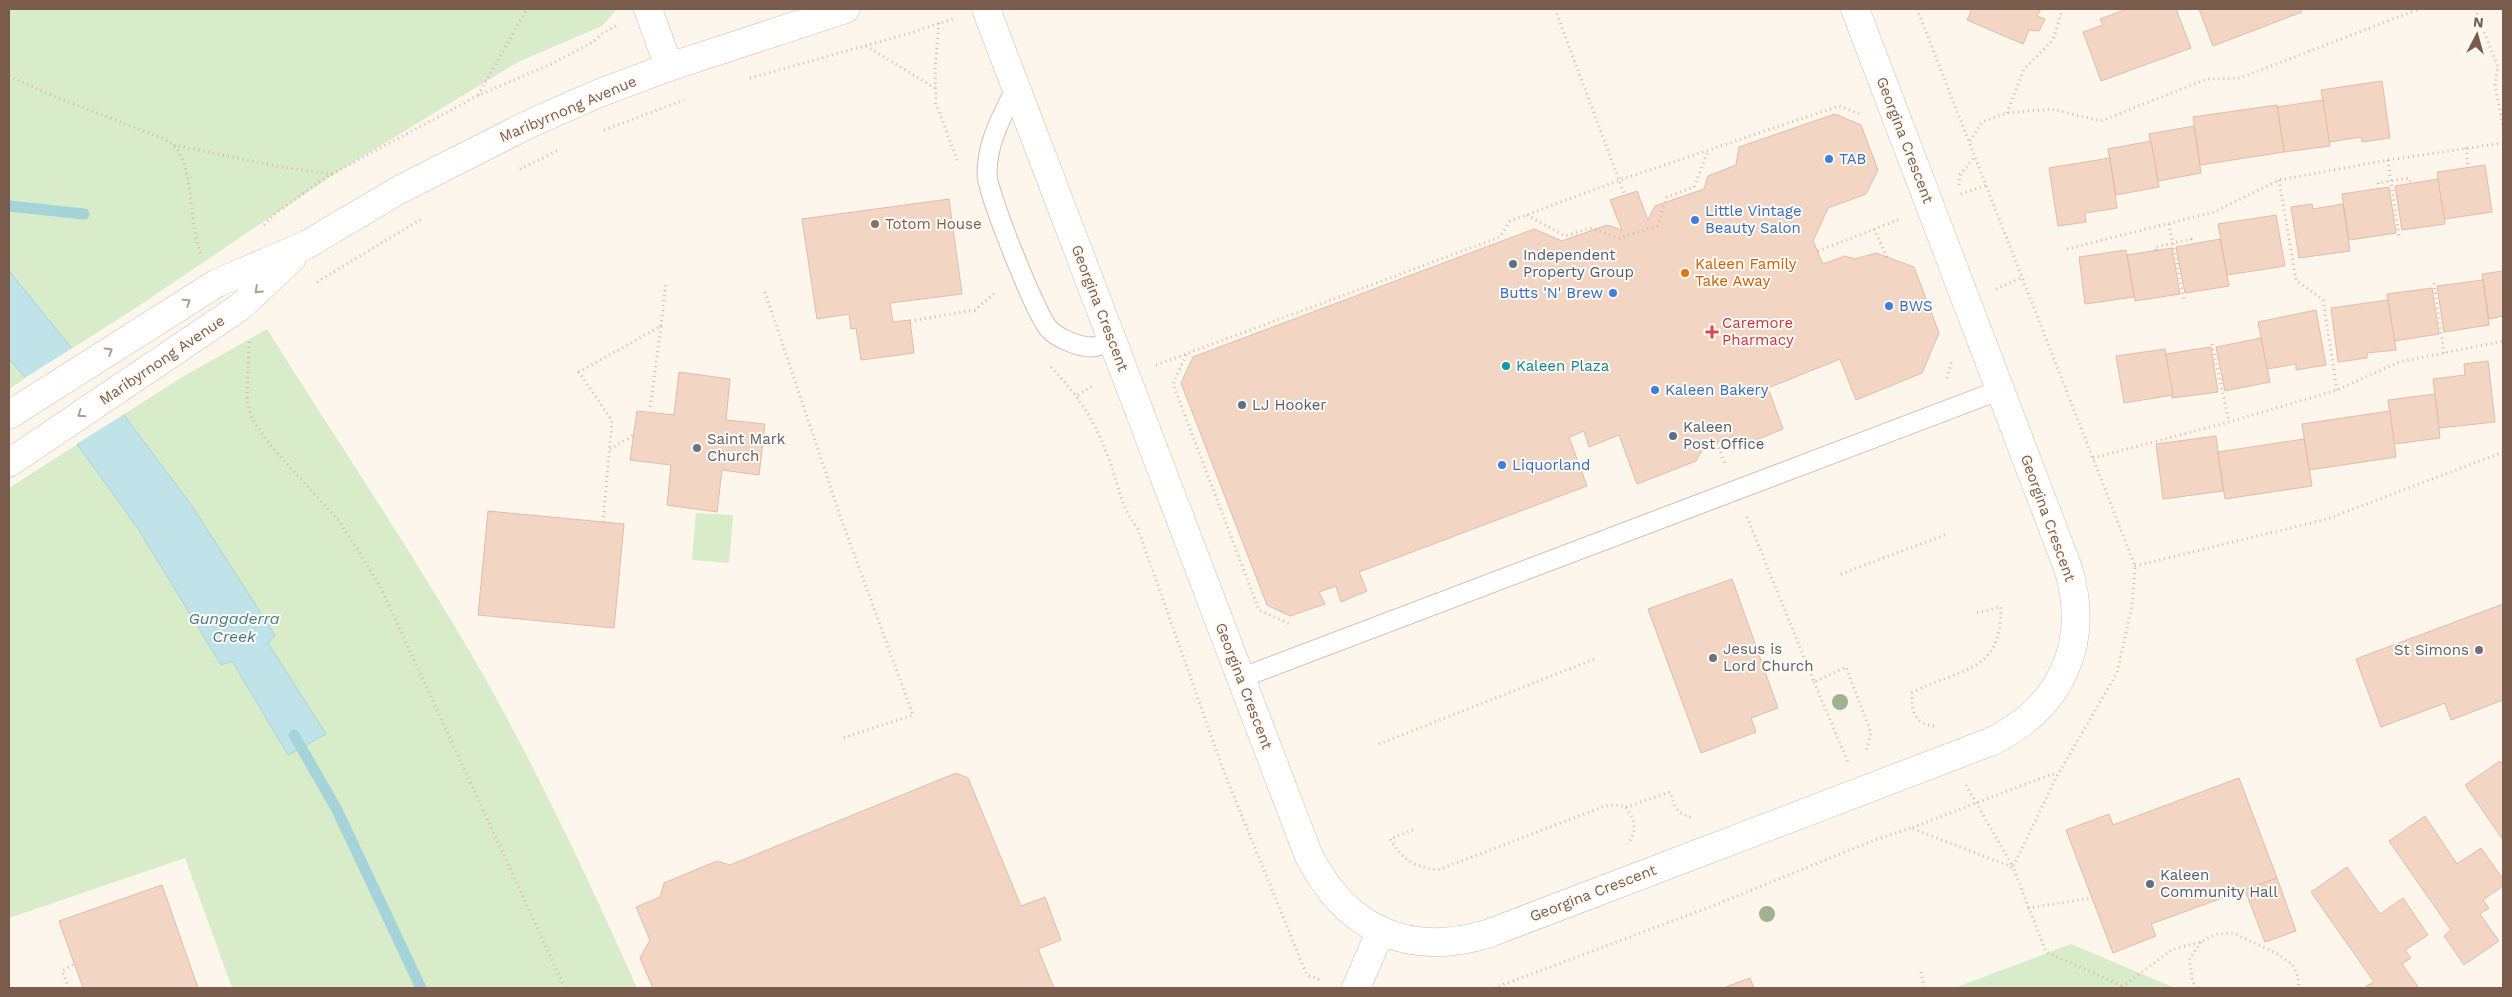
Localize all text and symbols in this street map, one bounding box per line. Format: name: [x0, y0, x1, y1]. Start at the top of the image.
north arrow: [2452, 10, 2502, 60]
text: N: [2472, 14, 2484, 31]
street label: Maribyrnong Avenue: [497, 72, 639, 146]
street label: Georgina Crescent: [1873, 74, 1938, 206]
place label: TAB: [1839, 150, 1866, 168]
marker: TAB: [1823, 153, 1835, 165]
place label: Little Vintage Beauty Salon: [1705, 202, 1802, 237]
marker: Little Vintage Beauty Salon: [1689, 214, 1701, 226]
place label: Totom House: [885, 215, 982, 233]
marker: Totom House: [869, 218, 881, 230]
street label: Georgina Crescent: [1068, 242, 1133, 374]
place label: Independent Property Group: [1523, 246, 1634, 281]
place label: Kaleen Family Take Away: [1695, 255, 1797, 290]
marker: Independent Property Group: [1507, 258, 1519, 270]
marker: Kaleen Family Take Away: [1679, 267, 1691, 279]
one-way arrow: [254, 284, 263, 293]
place label: Butts 'N' Brew: [1499, 284, 1603, 302]
marker: Butts 'N' Brew: [1607, 287, 1619, 299]
place label: BWS: [1899, 297, 1933, 315]
one-way arrow: [181, 299, 191, 308]
marker: BWS: [1883, 300, 1895, 312]
street label: Maribyrnong Avenue: [96, 311, 228, 409]
place label: Caremore Pharmacy: [1722, 314, 1794, 349]
marker: Caremore Pharmacy: [1706, 326, 1718, 338]
one-way arrow: [104, 348, 113, 358]
place label: Kaleen Plaza: [1516, 357, 1610, 375]
marker: Kaleen Plaza: [1500, 360, 1512, 372]
place label: Kaleen Bakery: [1665, 381, 1769, 399]
marker: Kaleen Bakery: [1649, 384, 1661, 396]
place label: LJ Hooker: [1252, 396, 1326, 414]
marker: LJ Hooker: [1236, 399, 1248, 411]
one-way arrow: [77, 408, 86, 418]
place label: Kaleen Post Office: [1683, 418, 1764, 453]
place label: Saint Mark Church: [707, 430, 786, 465]
marker: Kaleen Post Office: [1667, 430, 1679, 442]
marker: Saint Mark Church: [691, 442, 703, 454]
street label: Georgina Crescent: [2017, 452, 2080, 585]
place label: Liquorland: [1512, 456, 1591, 474]
marker: Liquorland: [1496, 459, 1508, 471]
water label: Gungaderra Creek: [188, 609, 280, 646]
street label: Georgina Crescent: [1212, 620, 1277, 752]
place label: Jesus is Lord Church: [1723, 640, 1814, 675]
place label: St Simons: [2394, 641, 2469, 659]
marker: St Simons: [2473, 644, 2485, 656]
marker: Jesus is Lord Church: [1707, 652, 1719, 664]
street label: Georgina Crescent: [1527, 860, 1659, 925]
place label: Kaleen Community Hall: [2160, 866, 2278, 901]
marker: Kaleen Community Hall: [2144, 878, 2156, 890]

